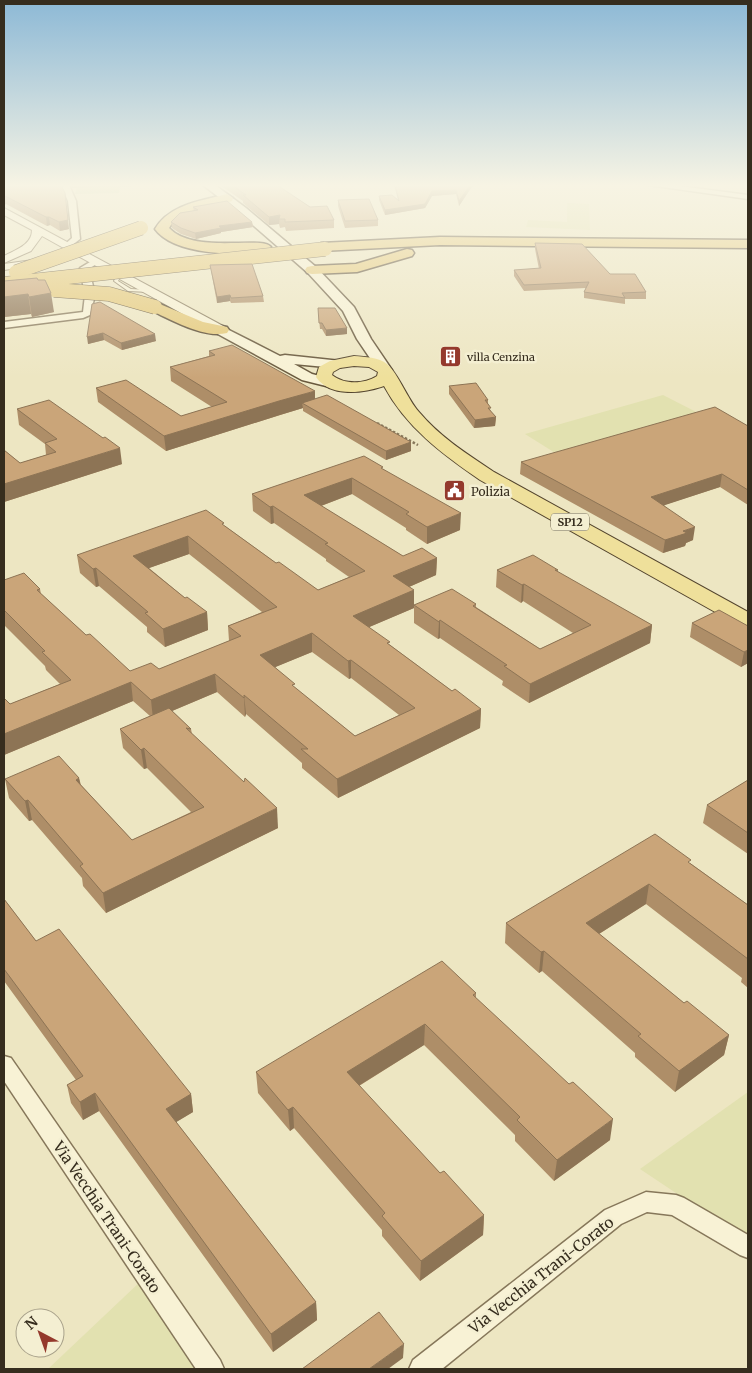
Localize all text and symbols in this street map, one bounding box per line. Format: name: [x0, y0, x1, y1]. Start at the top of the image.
building icon: villa Cenzina: [439, 345, 463, 369]
place label: villa Cenzina: [466, 350, 535, 364]
public building icon: Polizia: [443, 479, 467, 503]
place label: Polizia: [471, 484, 510, 499]
road number: SP12: [551, 514, 589, 530]
street label: Via Vecchia Trani-Corato: [49, 1137, 165, 1297]
street label: Via Vecchia Trani-Corato: [464, 1212, 617, 1338]
north arrow: [15, 1308, 65, 1358]
text: N: [21, 1313, 42, 1334]

